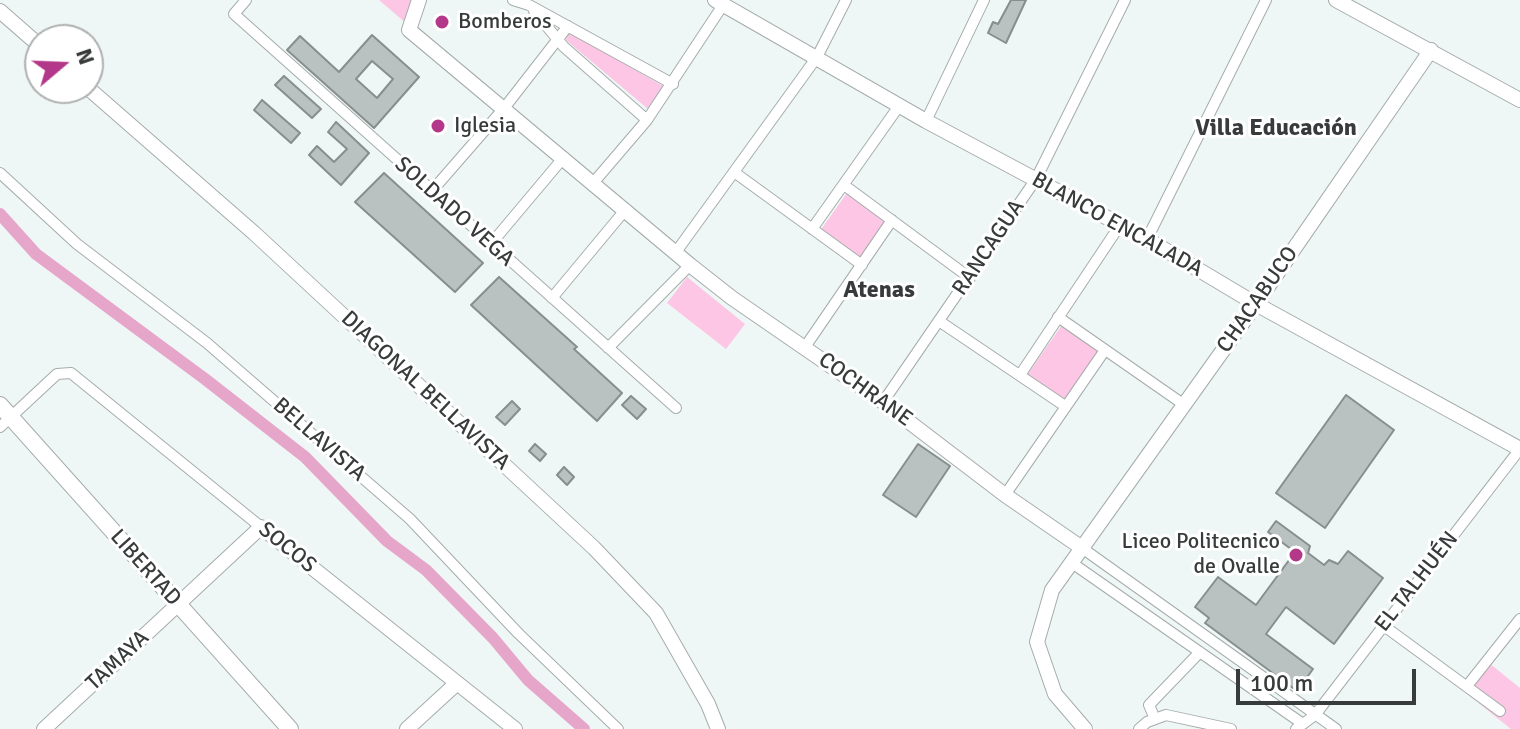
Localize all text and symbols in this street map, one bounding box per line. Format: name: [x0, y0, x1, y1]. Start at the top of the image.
place label: Bomberos: [458, 9, 552, 35]
marker: Bomberos: [433, 13, 451, 31]
north arrow: [24, 24, 104, 104]
text: N: [70, 45, 101, 68]
place label: Iglesia: [454, 113, 516, 139]
district label: Villa Educación: [1195, 115, 1357, 143]
marker: Iglesia: [429, 117, 447, 135]
street label: SOLDADO VEGA: [389, 152, 519, 272]
street label: BLANCO ENCALADA: [1027, 167, 1207, 283]
street label: RANCAGUA: [947, 195, 1031, 301]
street label: CHACABUCO: [1212, 242, 1304, 358]
district label: Atenas: [843, 277, 915, 305]
street label: DIAGONAL BELLAVISTA: [335, 306, 515, 476]
street label: COCHRANE: [813, 347, 917, 433]
street label: BELLAVISTA: [267, 393, 371, 487]
street label: SOCOS: [253, 517, 321, 579]
street label: LIBERTAD: [104, 524, 186, 612]
street label: EL TALHUÉN: [1370, 527, 1464, 637]
place label: Liceo Politecnico de Ovalle: [1121, 529, 1280, 580]
marker: Liceo Politecnico de Ovalle: [1287, 546, 1305, 564]
street label: TAMAYA: [81, 625, 155, 697]
scale bar: [1240, 653, 1420, 703]
text: 100 m: [1250, 668, 1313, 698]

